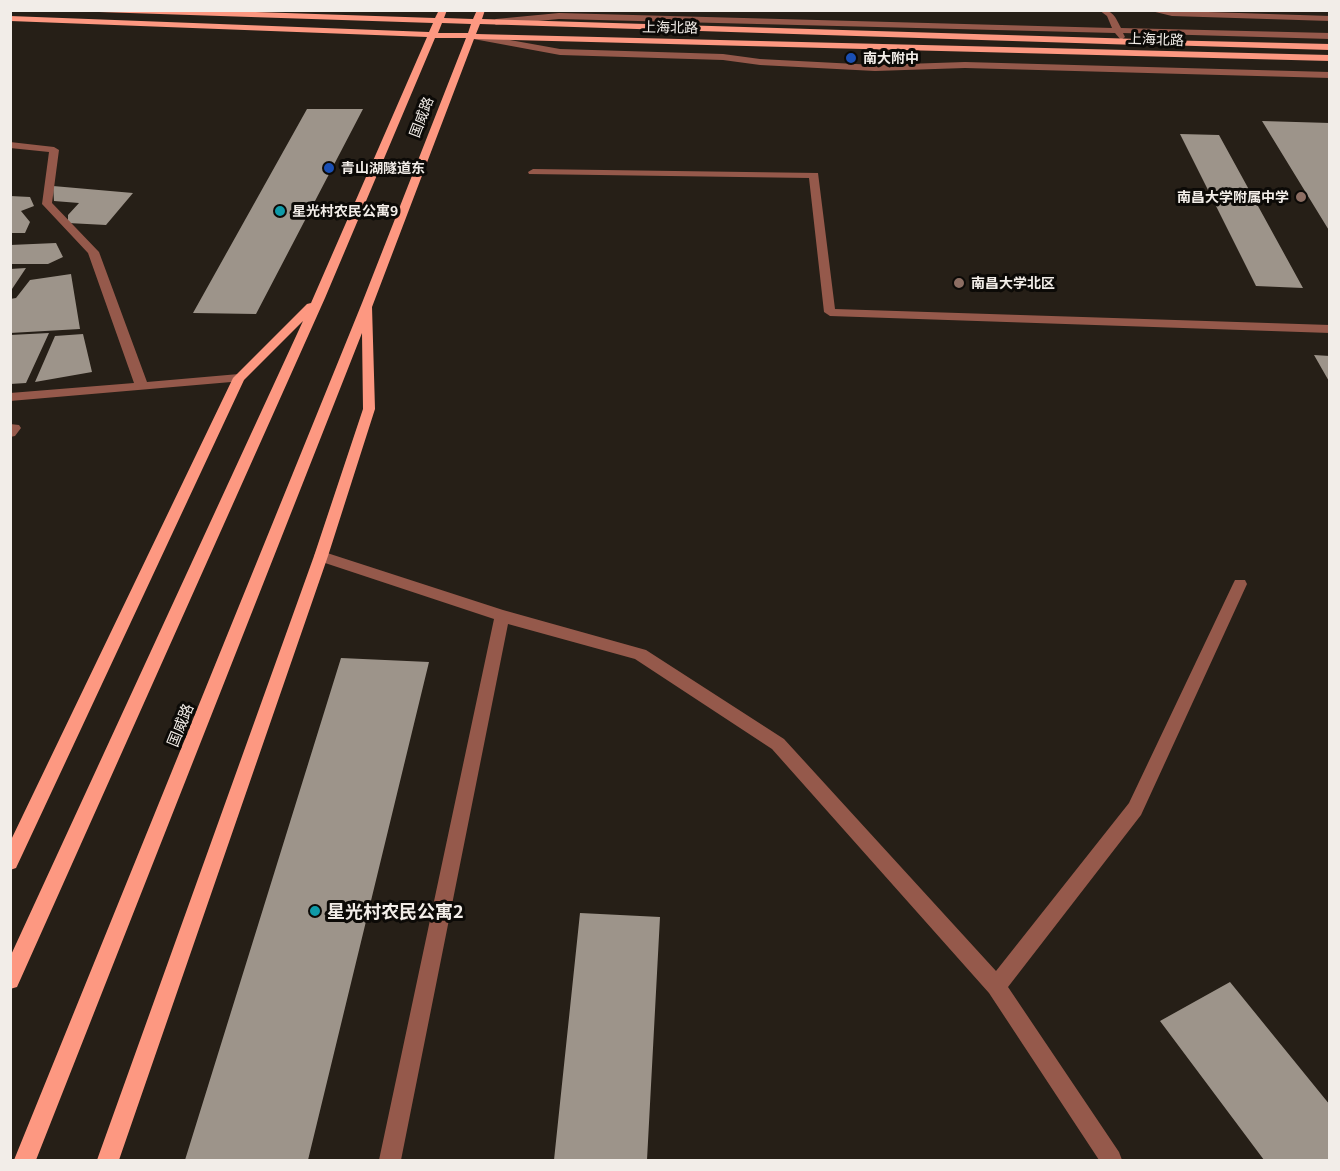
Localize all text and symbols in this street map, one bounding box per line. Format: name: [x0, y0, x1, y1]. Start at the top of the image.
street label: 上海北路: [642, 18, 698, 36]
street label: 上海北路: [1128, 30, 1184, 48]
place label: 南大附中: [863, 50, 919, 66]
marker: 南大附中: [844, 51, 858, 65]
street label: 国威路: [406, 94, 436, 140]
place label: 青山湖隧道东: [341, 160, 425, 176]
marker: 青山湖隧道东: [322, 161, 336, 175]
place label: 南昌大学附属中学: [1177, 189, 1289, 205]
marker: 南昌大学附属中学: [1294, 190, 1308, 204]
place label: 星光村农民公寓9: [292, 203, 398, 219]
marker: 星光村农民公寓9: [273, 204, 287, 218]
place label: 南昌大学北区: [971, 275, 1055, 291]
marker: 南昌大学北区: [952, 276, 966, 290]
street label: 国威路: [163, 701, 197, 749]
place label: 星光村农民公寓2: [327, 900, 464, 922]
marker: 星光村农民公寓2: [308, 904, 322, 918]

